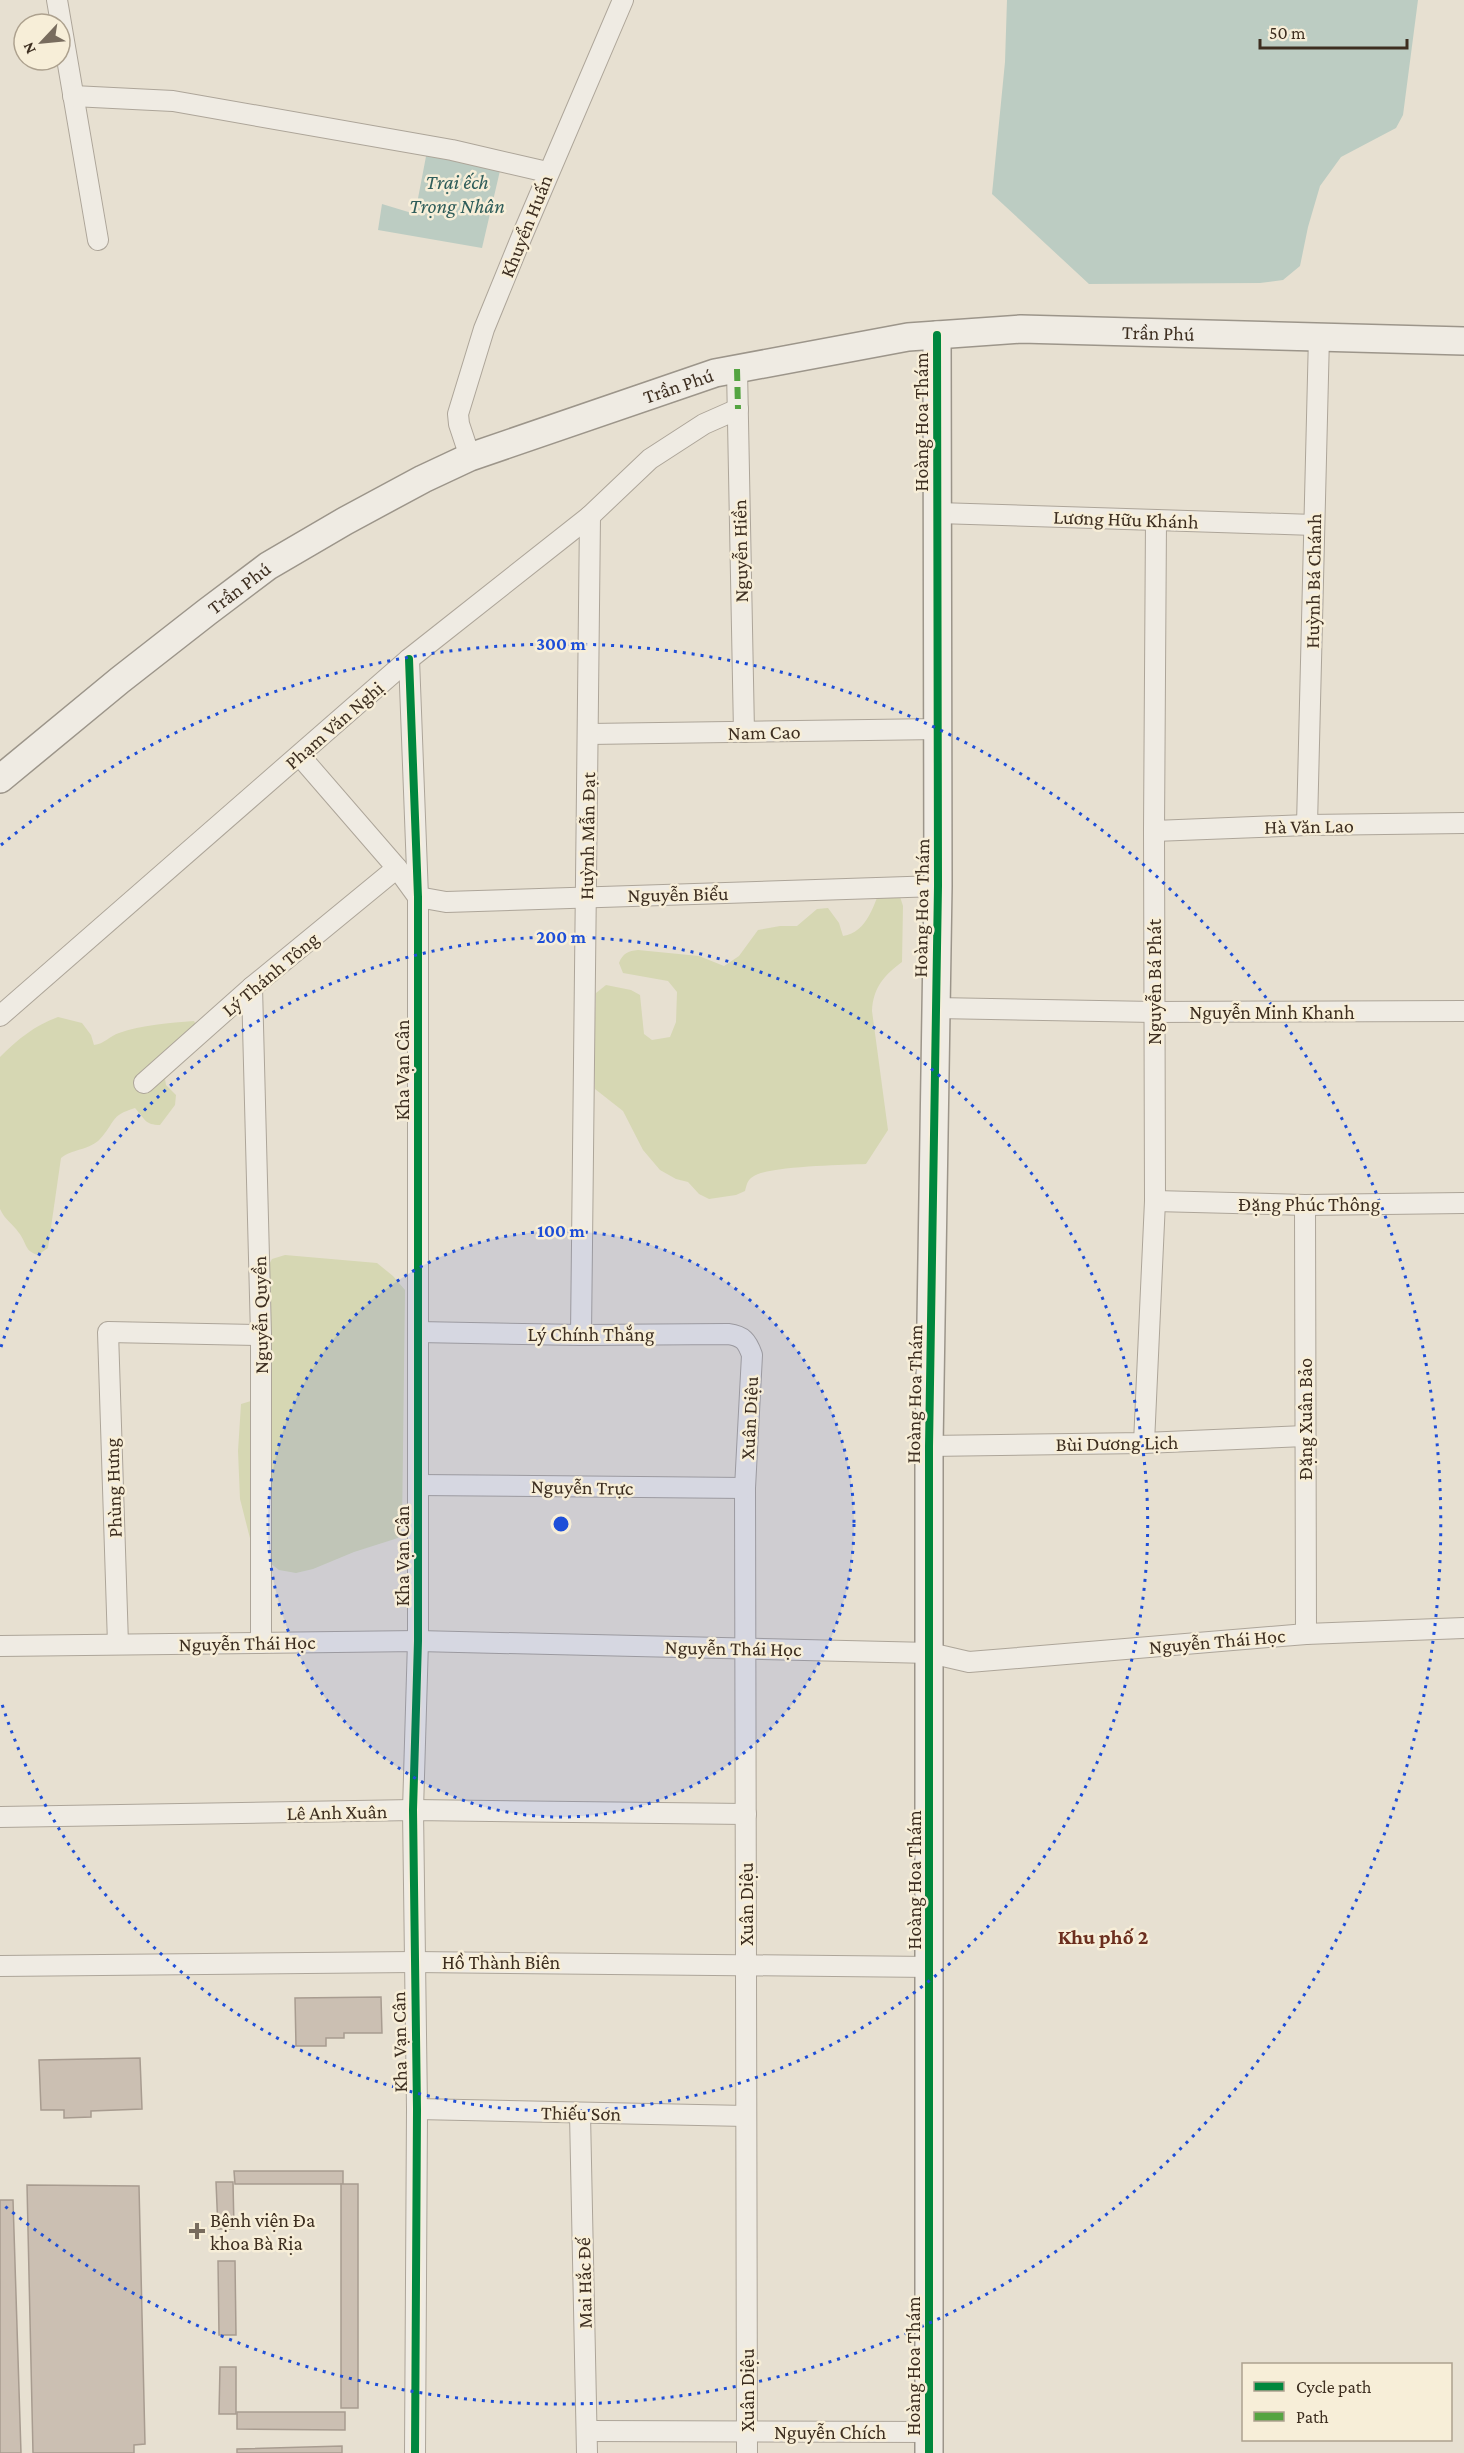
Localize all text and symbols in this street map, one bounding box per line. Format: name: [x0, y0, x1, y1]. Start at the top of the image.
north arrow: [12, 12, 72, 72]
scale bar: [1260, 12, 1407, 50]
text: 50 m: [1269, 23, 1306, 43]
text: N: [19, 40, 39, 57]
water label: Trại ếch Trọng Nhân: [409, 170, 505, 218]
street label: Khuyển Huấn: [495, 171, 558, 281]
street label: Trần Phú: [1122, 321, 1195, 345]
street label: Hoàng Hoa Thám: [910, 352, 933, 492]
street label: Trần Phú: [640, 363, 716, 408]
street label: Nguyễn Hiền: [728, 499, 753, 603]
street label: Lương Hữu Khánh: [1053, 505, 1199, 534]
street label: Huỳnh Bá Chánh: [1301, 513, 1326, 649]
street label: Trần Phú: [203, 557, 275, 619]
text: 300 m: [536, 634, 586, 654]
street label: Phạm Văn Nghị: [280, 676, 388, 774]
street label: Nam Cao: [727, 720, 801, 744]
street label: Huỳnh Mẫn Đạt: [575, 772, 600, 900]
street label: Hà Văn Lao: [1264, 814, 1354, 838]
street label: Hoàng Hoa Thám: [909, 838, 934, 978]
street label: Nguyễn Biểu: [627, 882, 729, 907]
street label: Nguyễn Bá Phát: [1143, 919, 1166, 1045]
street label: Lý Thánh Tông: [217, 927, 324, 1021]
text: 200 m: [536, 927, 587, 947]
street label: Nguyễn Minh Khanh: [1189, 1001, 1355, 1024]
street label: Kha Vạn Cân: [391, 1019, 414, 1121]
street label: Đặng Phúc Thông: [1238, 1193, 1380, 1216]
text: 100 m: [537, 1221, 585, 1241]
street label: Nguyễn Quyền: [248, 1255, 273, 1374]
street label: Lý Chính Thắng: [528, 1323, 655, 1346]
street label: Hoàng Hoa Thám: [902, 1324, 927, 1464]
street label: Đặng Xuân Bảo: [1294, 1358, 1317, 1480]
street label: Xuân Diệu: [736, 1375, 763, 1460]
street label: Bùi Dương Lịch: [1055, 1431, 1179, 1456]
street label: Phùng Hưng: [100, 1437, 127, 1538]
street label: Nguyễn Trực: [531, 1475, 634, 1500]
street label: Kha Vạn Cân: [391, 1505, 414, 1607]
centre of rings: [551, 1514, 571, 1534]
street label: Nguyễn Thái Học: [1148, 1624, 1287, 1659]
street label: Nguyễn Thái Học: [178, 1631, 316, 1656]
street label: Nguyễn Thái Học: [664, 1636, 802, 1661]
street label: Lê Anh Xuân: [286, 1800, 388, 1824]
street label: Hoàng Hoa Thám: [903, 1810, 926, 1950]
street label: Xuân Diệu: [735, 1862, 758, 1946]
district label: Khu phố 2: [1058, 1925, 1149, 1949]
street label: Hồ Thành Biên: [442, 1951, 561, 1973]
street label: Kha Vạn Cân: [387, 1991, 412, 2093]
street label: Thiếu Sơn: [541, 2101, 621, 2125]
place label: Bệnh viện Đa khoa Bà Rịa: [210, 2209, 315, 2255]
marker: Bệnh viện Đa khoa Bà Rịa: [188, 2222, 206, 2240]
street label: Mai Hắc Đế: [572, 2236, 596, 2329]
street label: Hoàng Hoa Thám: [902, 2296, 925, 2436]
street label: Xuân Diệu: [736, 2348, 759, 2432]
legend: [1242, 2363, 1452, 2441]
text: Cycle path: [1296, 2377, 1372, 2397]
text: Path: [1296, 2407, 1329, 2427]
street label: Nguyễn Chích: [774, 2421, 886, 2444]

